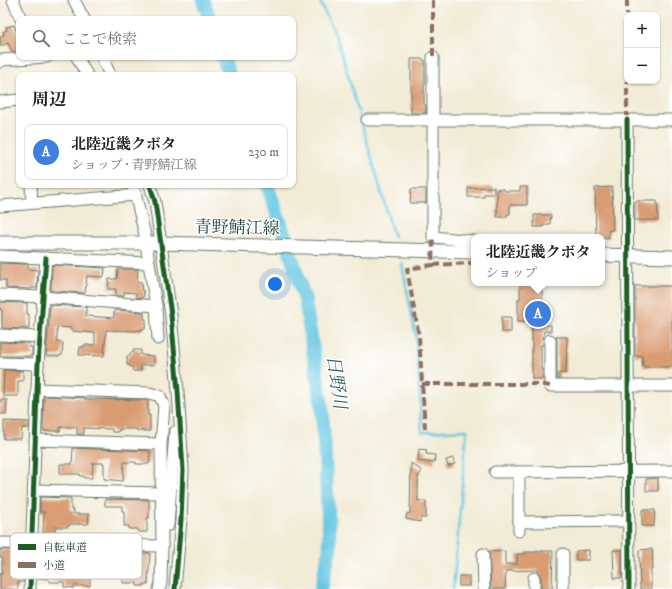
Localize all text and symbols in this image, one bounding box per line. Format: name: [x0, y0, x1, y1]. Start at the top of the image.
map controls: [624, 12, 660, 84]
button: +: [624, 12, 660, 48]
search box: [16, 16, 296, 60]
icon: search: [30, 27, 52, 49]
text: ここで検索: [62, 30, 137, 49]
button: −: [624, 48, 660, 84]
text: 周辺: [32, 89, 66, 111]
text: 北陸近畿クボタ: [71, 135, 176, 154]
text: A: [42, 144, 50, 160]
text: 230 m: [248, 144, 279, 160]
text: ショップ · 青野鯖江線: [71, 157, 196, 173]
street label: 青野鯖江線: [194, 216, 280, 240]
popup: [471, 234, 605, 286]
text: 北陸近畿クボタ: [485, 243, 591, 262]
text: ショップ: [485, 265, 537, 281]
your location: [265, 274, 285, 294]
pin: A: [525, 299, 551, 329]
water label: 日野川: [321, 354, 351, 412]
legend: [10, 533, 142, 579]
text: 自転車道: [43, 541, 87, 555]
text: 小道: [43, 559, 65, 573]

